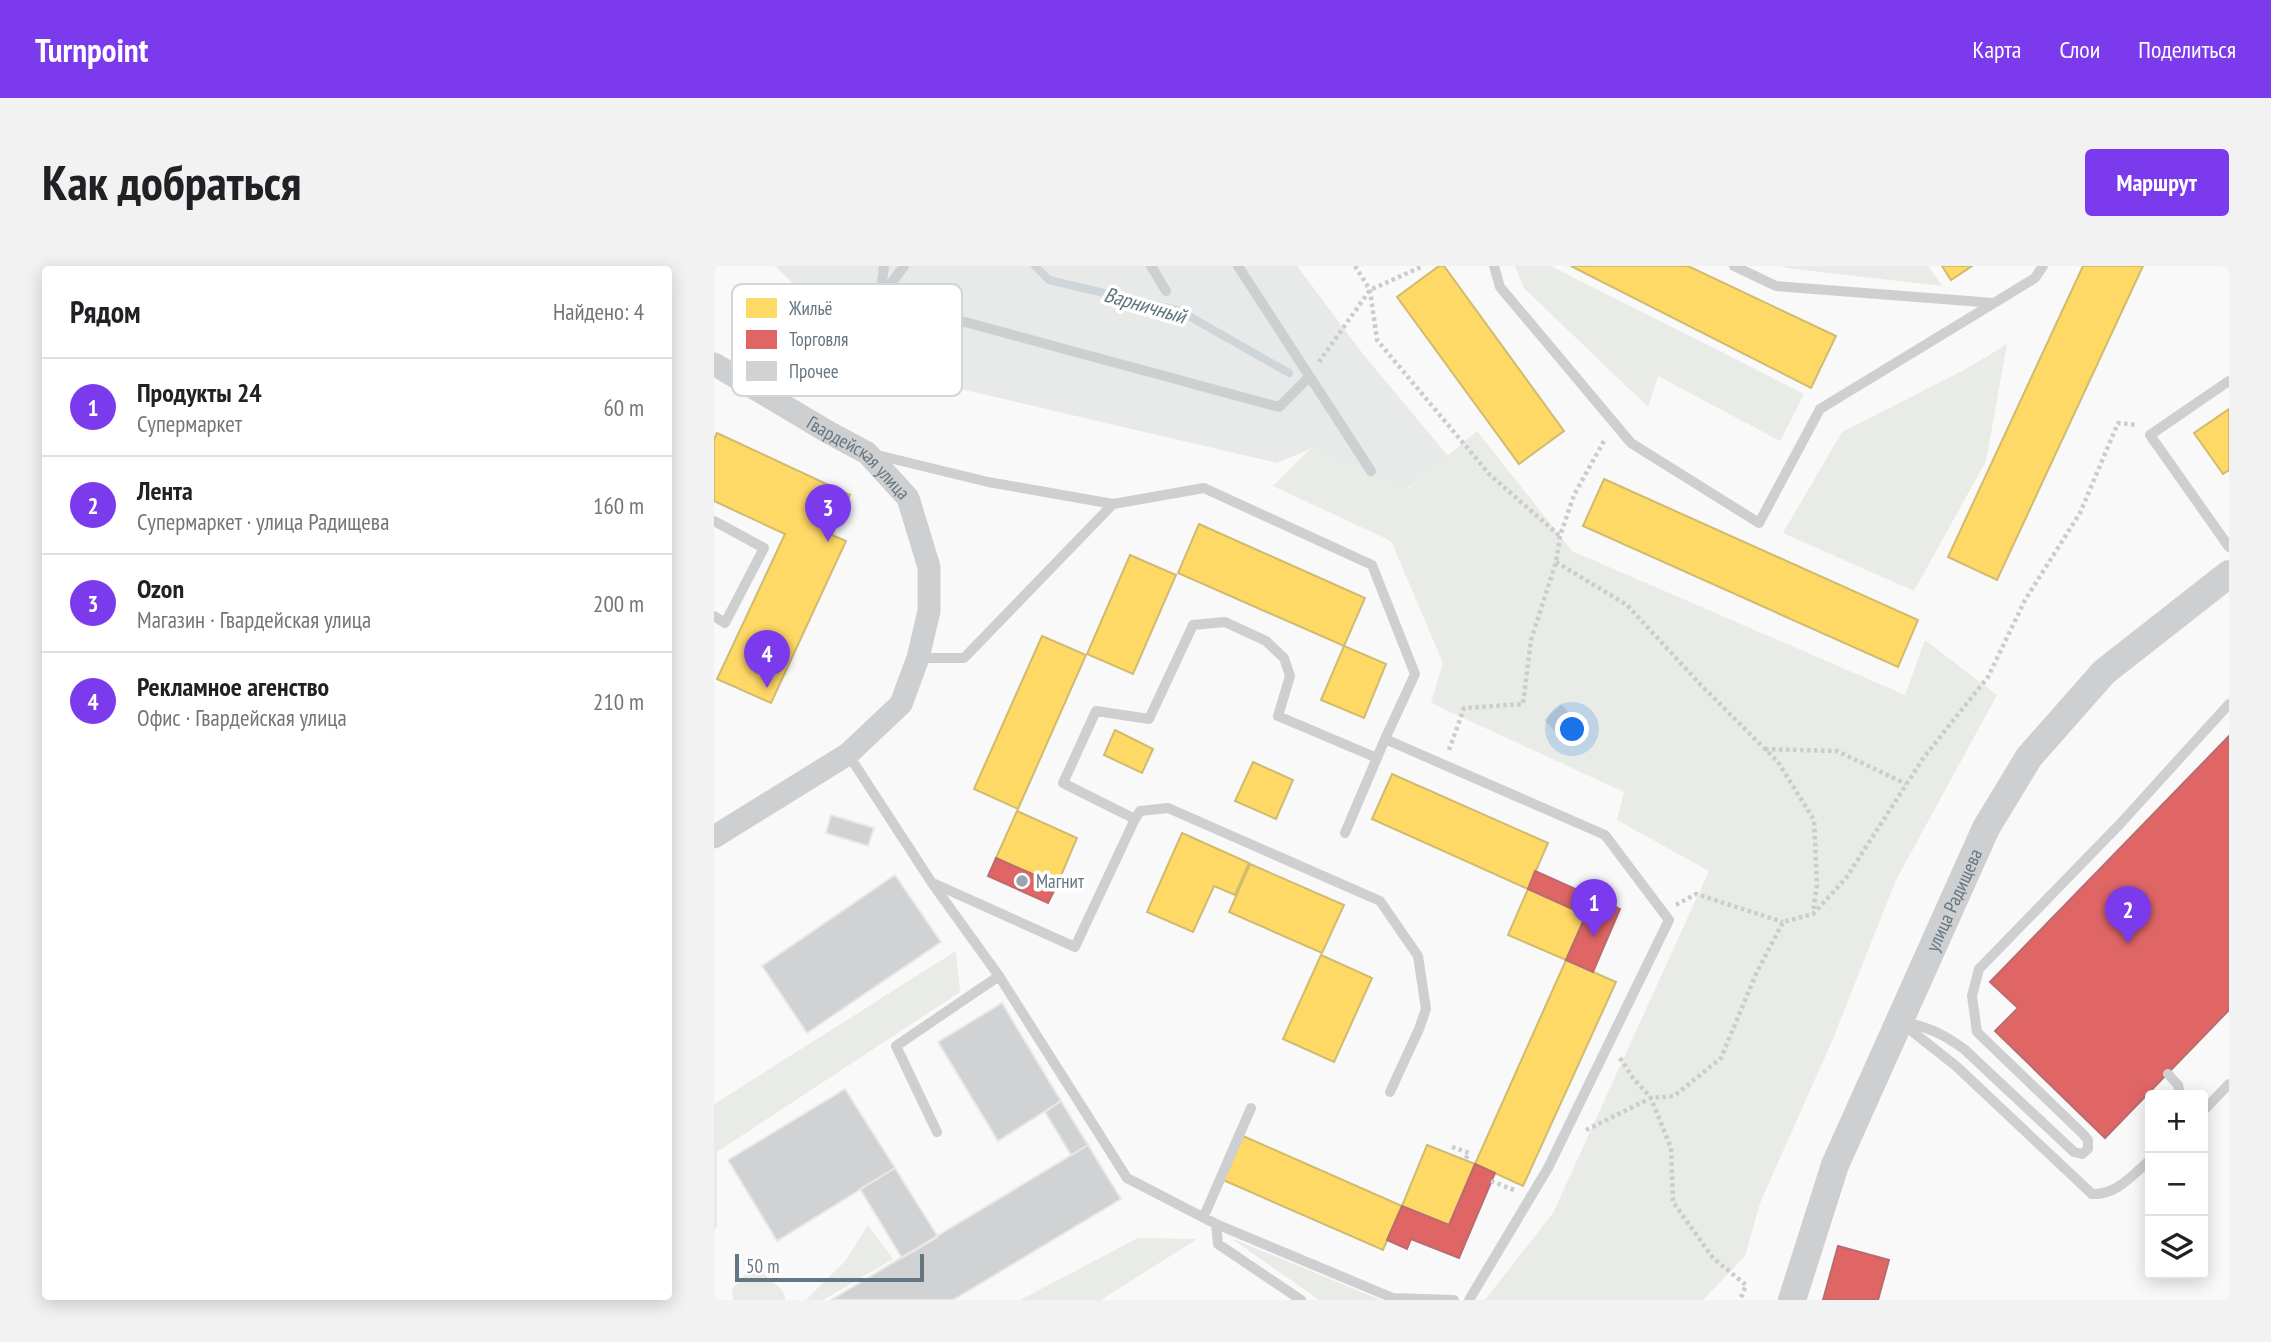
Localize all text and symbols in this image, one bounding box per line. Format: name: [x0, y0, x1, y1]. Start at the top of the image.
text: Turnpoint: [35, 28, 148, 71]
text: Карта: [1973, 34, 2021, 65]
text: Слои: [2059, 34, 2100, 65]
text: Поделиться: [2138, 34, 2236, 65]
button: Маршрут: [2085, 149, 2229, 216]
text: Как добраться: [42, 150, 301, 214]
water label: Варничный: [1101, 280, 1191, 330]
legend: [732, 284, 962, 396]
text: Рядом: [70, 292, 141, 331]
text: Жильё: [788, 296, 833, 320]
text: Найдено: 4: [553, 297, 644, 326]
text: Торговля: [789, 327, 848, 351]
text: Прочее: [789, 359, 839, 383]
text: Продукты 24: [137, 376, 262, 409]
text: 1: [88, 393, 99, 422]
text: 60 m: [603, 393, 644, 422]
text: Супермаркет: [137, 409, 242, 438]
street label: Гвардейская улица: [803, 410, 915, 504]
text: Лента: [137, 474, 193, 507]
pin: 3: [805, 484, 851, 542]
text: 2: [88, 491, 99, 520]
text: 160 m: [593, 491, 644, 520]
text: Супермаркет · улица Радищева: [137, 507, 389, 536]
text: Ozon: [137, 572, 184, 605]
text: 3: [88, 589, 99, 618]
text: 200 m: [593, 589, 644, 618]
text: Магазин · Гвардейская улица: [137, 605, 371, 634]
pin: 4: [744, 630, 790, 688]
text: Рекламное агенство: [137, 670, 329, 703]
text: 4: [88, 687, 99, 716]
text: 210 m: [593, 687, 644, 716]
text: Офис · Гвардейская улица: [137, 703, 347, 732]
your location: [1555, 712, 1589, 746]
street label: улица Радищева: [1920, 845, 1987, 955]
place label: Магнит: [1036, 869, 1085, 893]
marker: Магнит: [1014, 873, 1030, 889]
pin: 1: [1571, 879, 1617, 937]
pin: 2: [2105, 886, 2151, 944]
map controls: [2145, 1090, 2208, 1279]
button: +: [2145, 1090, 2208, 1153]
button: −: [2145, 1153, 2208, 1216]
button: layers: [2145, 1216, 2208, 1279]
scale bar: [735, 1251, 924, 1283]
text: 50 m: [746, 1254, 780, 1278]

